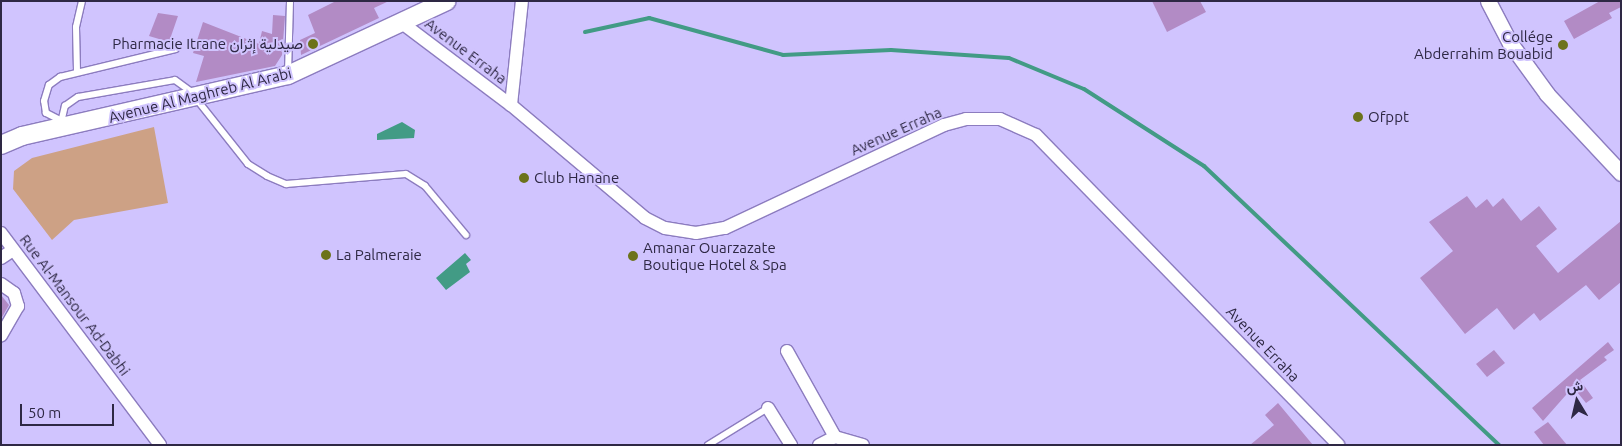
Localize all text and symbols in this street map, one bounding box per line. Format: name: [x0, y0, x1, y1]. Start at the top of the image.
street label: Avenue Erraha: [422, 14, 510, 88]
place label: Collége Abderrahim Bouabid: [1414, 27, 1553, 62]
place label: Pharmacie Itrane صيدلية إثران: [112, 35, 303, 53]
marker: Pharmacie Itrane صيدلية إثران: [307, 38, 319, 50]
marker: Collége Abderrahim Bouabid: [1557, 39, 1569, 51]
street label: Avenue Al Maghreb Al Arabi: [107, 64, 293, 126]
street label: Avenue Erraha: [848, 103, 944, 159]
place label: Ofppt: [1368, 108, 1409, 126]
marker: Ofppt: [1352, 111, 1364, 123]
place label: Club Hanane: [534, 169, 619, 187]
marker: Club Hanane: [518, 172, 530, 184]
street label: Rue Al-Mansour Ad-Dabhi: [16, 231, 134, 379]
place label: Amanar Ouarzazate Boutique Hotel & Spa: [643, 238, 787, 273]
place label: La Palmeraie: [336, 246, 422, 264]
marker: La Palmeraie: [320, 249, 332, 261]
marker: Amanar Ouarzazate Boutique Hotel & Spa: [627, 250, 639, 262]
street label: Avenue Erraha: [1223, 303, 1303, 385]
north arrow: [1552, 376, 1602, 426]
text: ش: [1565, 377, 1584, 395]
scale bar: [22, 394, 116, 426]
text: 50 m: [28, 404, 61, 421]

